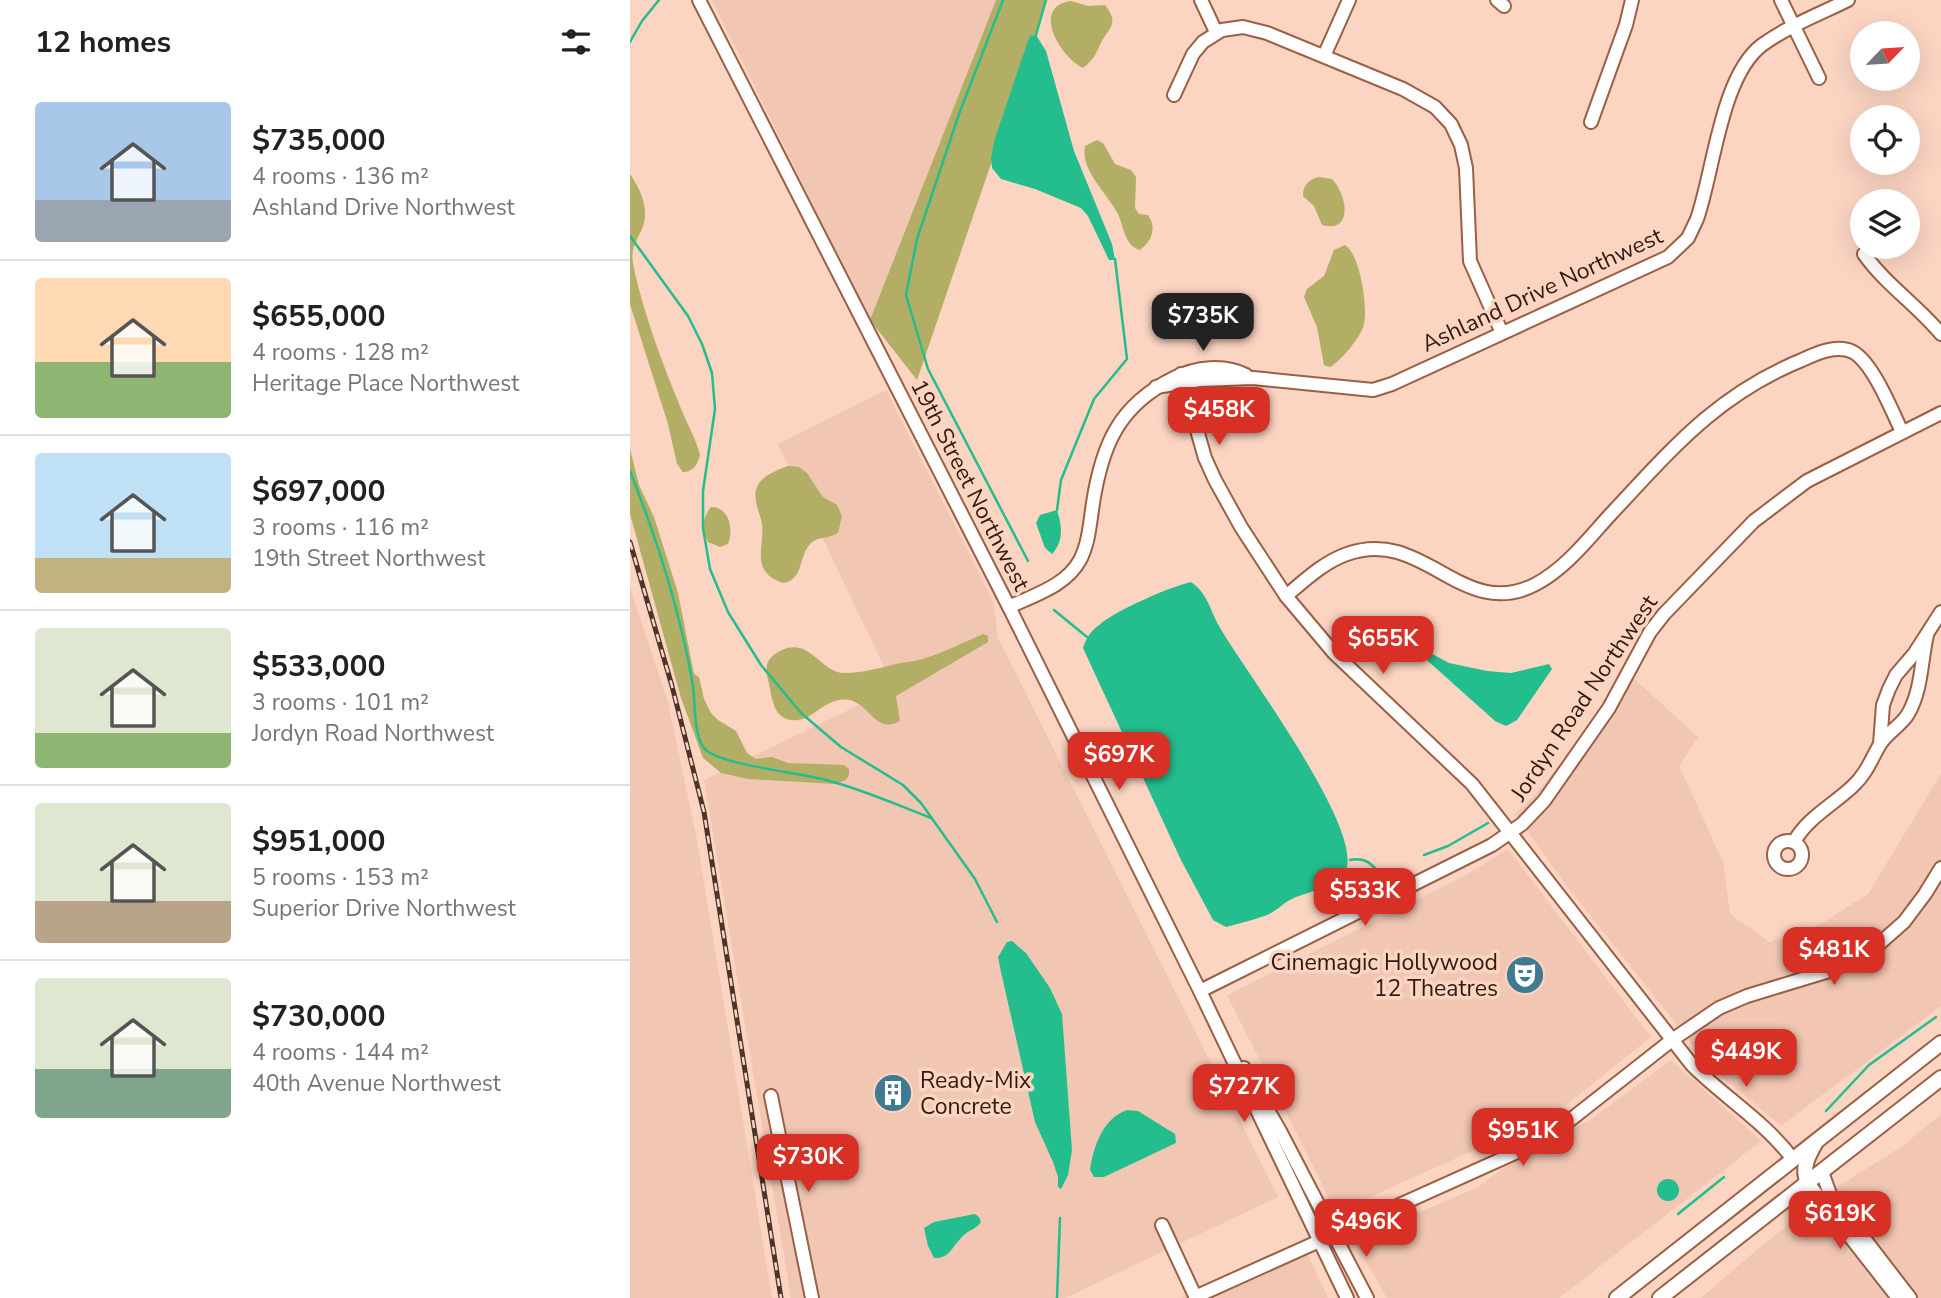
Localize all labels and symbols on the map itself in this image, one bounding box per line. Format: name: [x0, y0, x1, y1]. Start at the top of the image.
north arrow: [1850, 21, 1920, 91]
street label: Ashland Drive Northwest: [1416, 220, 1668, 360]
pin: $735K: [1154, 294, 1252, 353]
street label: 19th Street Northwest: [903, 374, 1037, 597]
pin: $458K: [1170, 388, 1268, 447]
street label: Jordyn Road Northwest: [1503, 588, 1665, 808]
pin: $655K: [1334, 616, 1432, 676]
pin: $697K: [1070, 732, 1168, 792]
pin: $533K: [1316, 869, 1414, 928]
pin: $481K: [1785, 928, 1883, 987]
place label: Cinemagic Hollywood 12 Theatres: [1271, 947, 1498, 1004]
theatre icon: Cinemagic Hollywood 12 Theatres: [1504, 954, 1546, 996]
pin: $449K: [1697, 1030, 1795, 1089]
pin: $727K: [1195, 1064, 1293, 1124]
place label: Ready-Mix Concrete: [920, 1065, 1031, 1122]
building icon: Ready-Mix Concrete: [872, 1072, 914, 1114]
pin: $951K: [1474, 1108, 1572, 1168]
pin: $730K: [759, 1134, 857, 1194]
pin: $619K: [1791, 1192, 1889, 1251]
pin: $496K: [1317, 1200, 1415, 1259]

